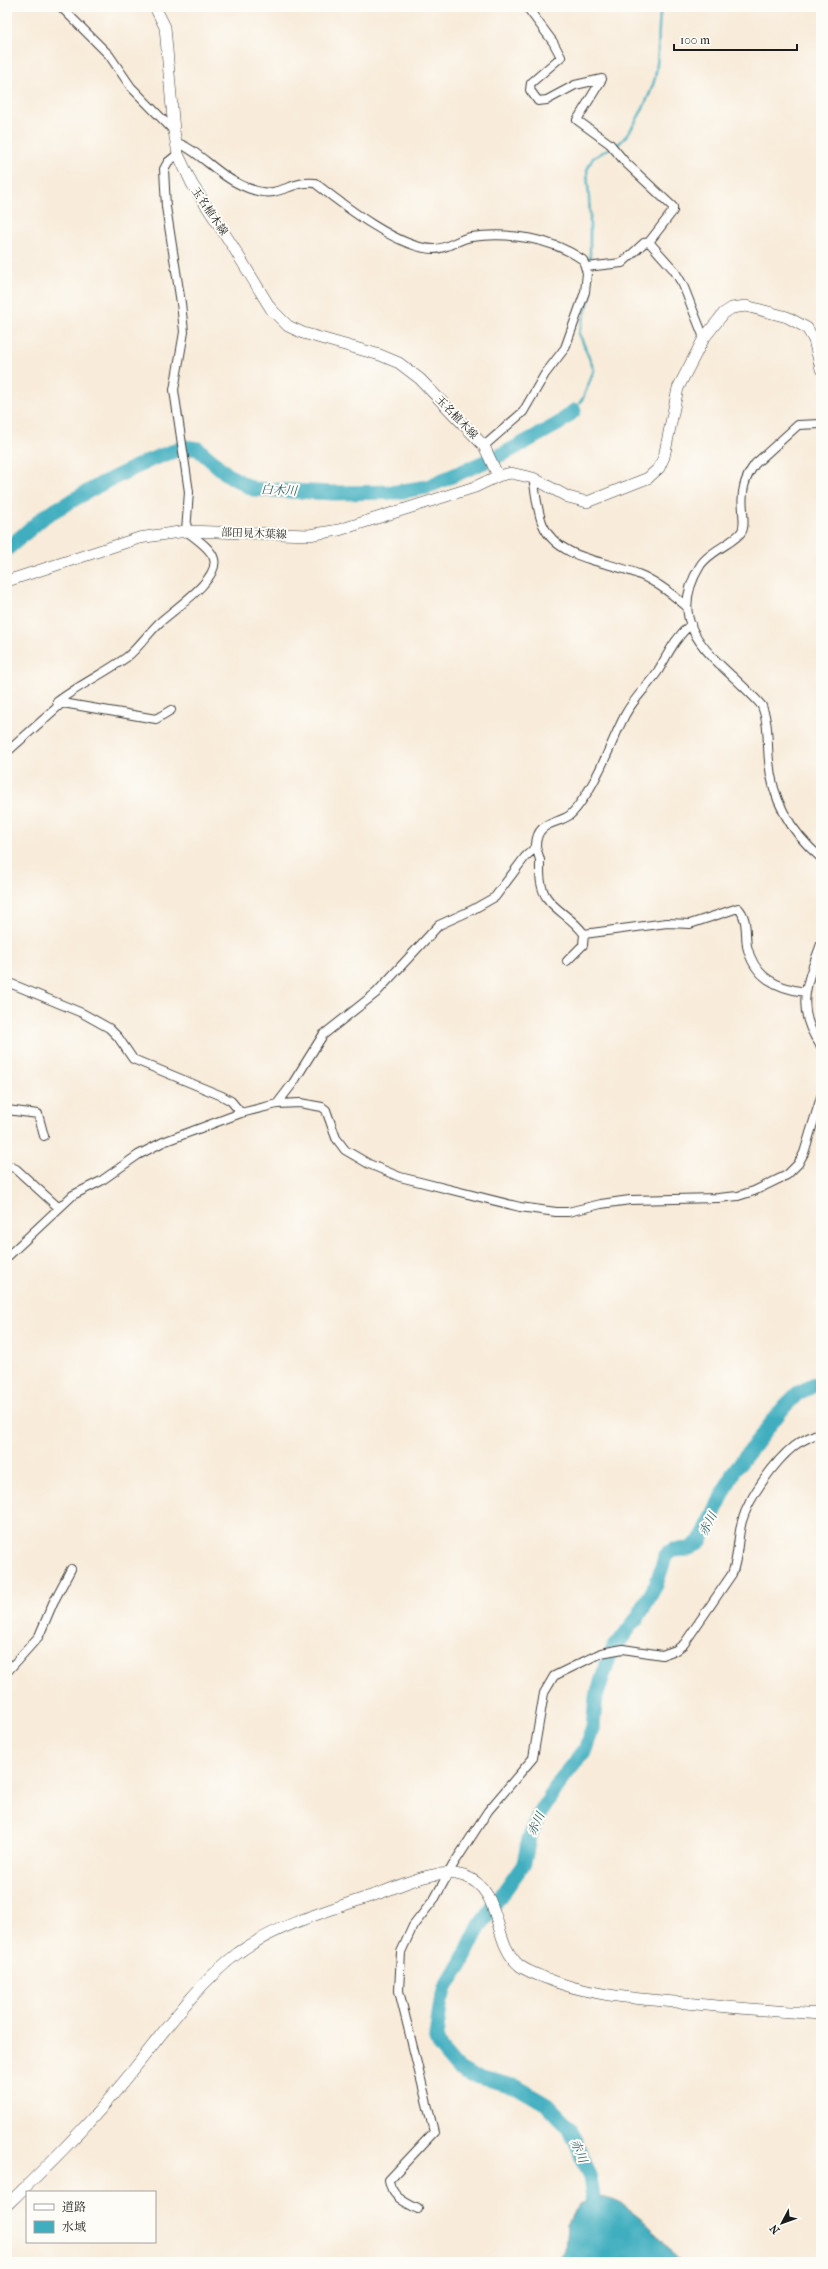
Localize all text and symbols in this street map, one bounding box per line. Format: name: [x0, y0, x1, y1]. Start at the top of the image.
scale bar: [674, 26, 797, 52]
text: 100 m: [680, 33, 710, 47]
street label: 玉名植木線: [189, 185, 230, 238]
street label: 玉名植木線: [433, 393, 480, 442]
water label: 白木川: [261, 482, 299, 498]
street label: 部田見木葉線: [221, 526, 287, 541]
water label: 赤川: [696, 1508, 721, 1538]
water label: 赤川: [525, 1808, 548, 1838]
water label: 赤川: [568, 2137, 591, 2167]
legend: [26, 2191, 156, 2243]
text: 道路: [62, 2200, 86, 2214]
north arrow: [762, 2203, 802, 2243]
text: 水域: [62, 2220, 86, 2234]
text: N: [767, 2221, 782, 2237]

